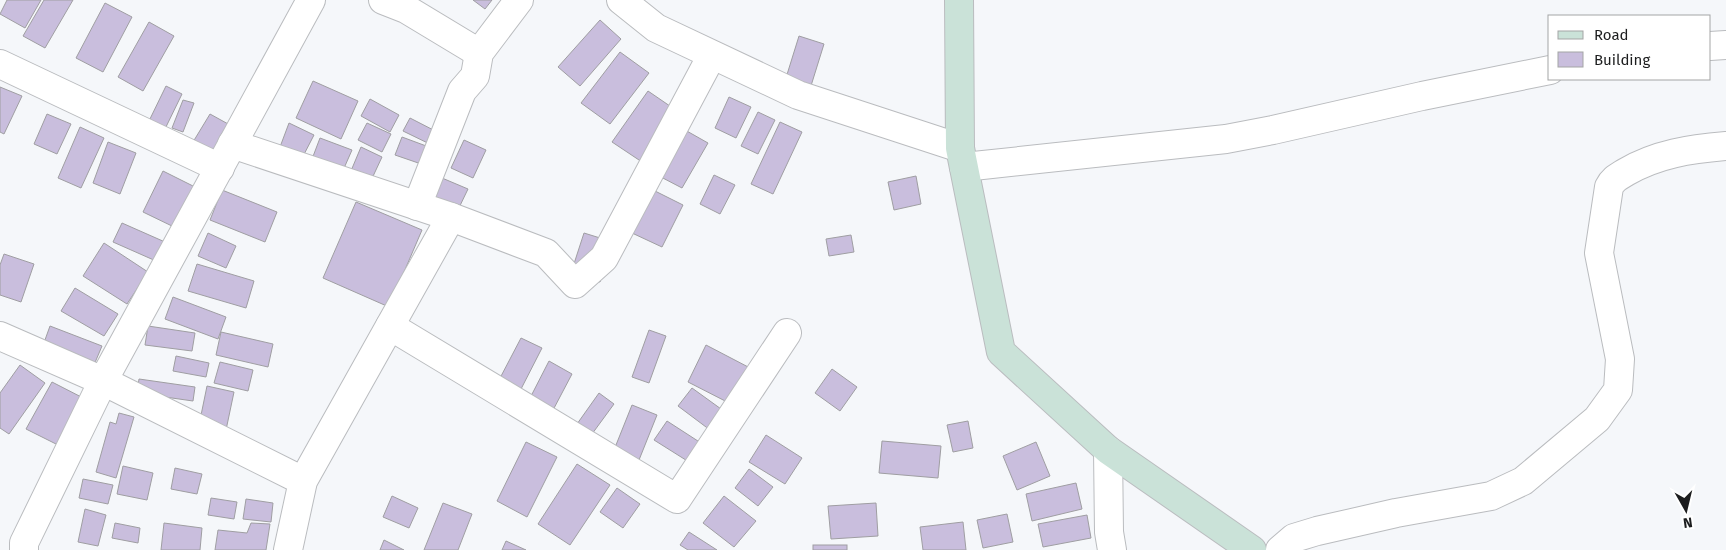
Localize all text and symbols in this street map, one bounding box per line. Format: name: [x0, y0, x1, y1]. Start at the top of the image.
legend: [1548, 15, 1711, 80]
text: Road: [1594, 26, 1629, 44]
text: Building: [1594, 51, 1650, 69]
north arrow: [1661, 485, 1711, 535]
text: N: [1682, 513, 1694, 531]

